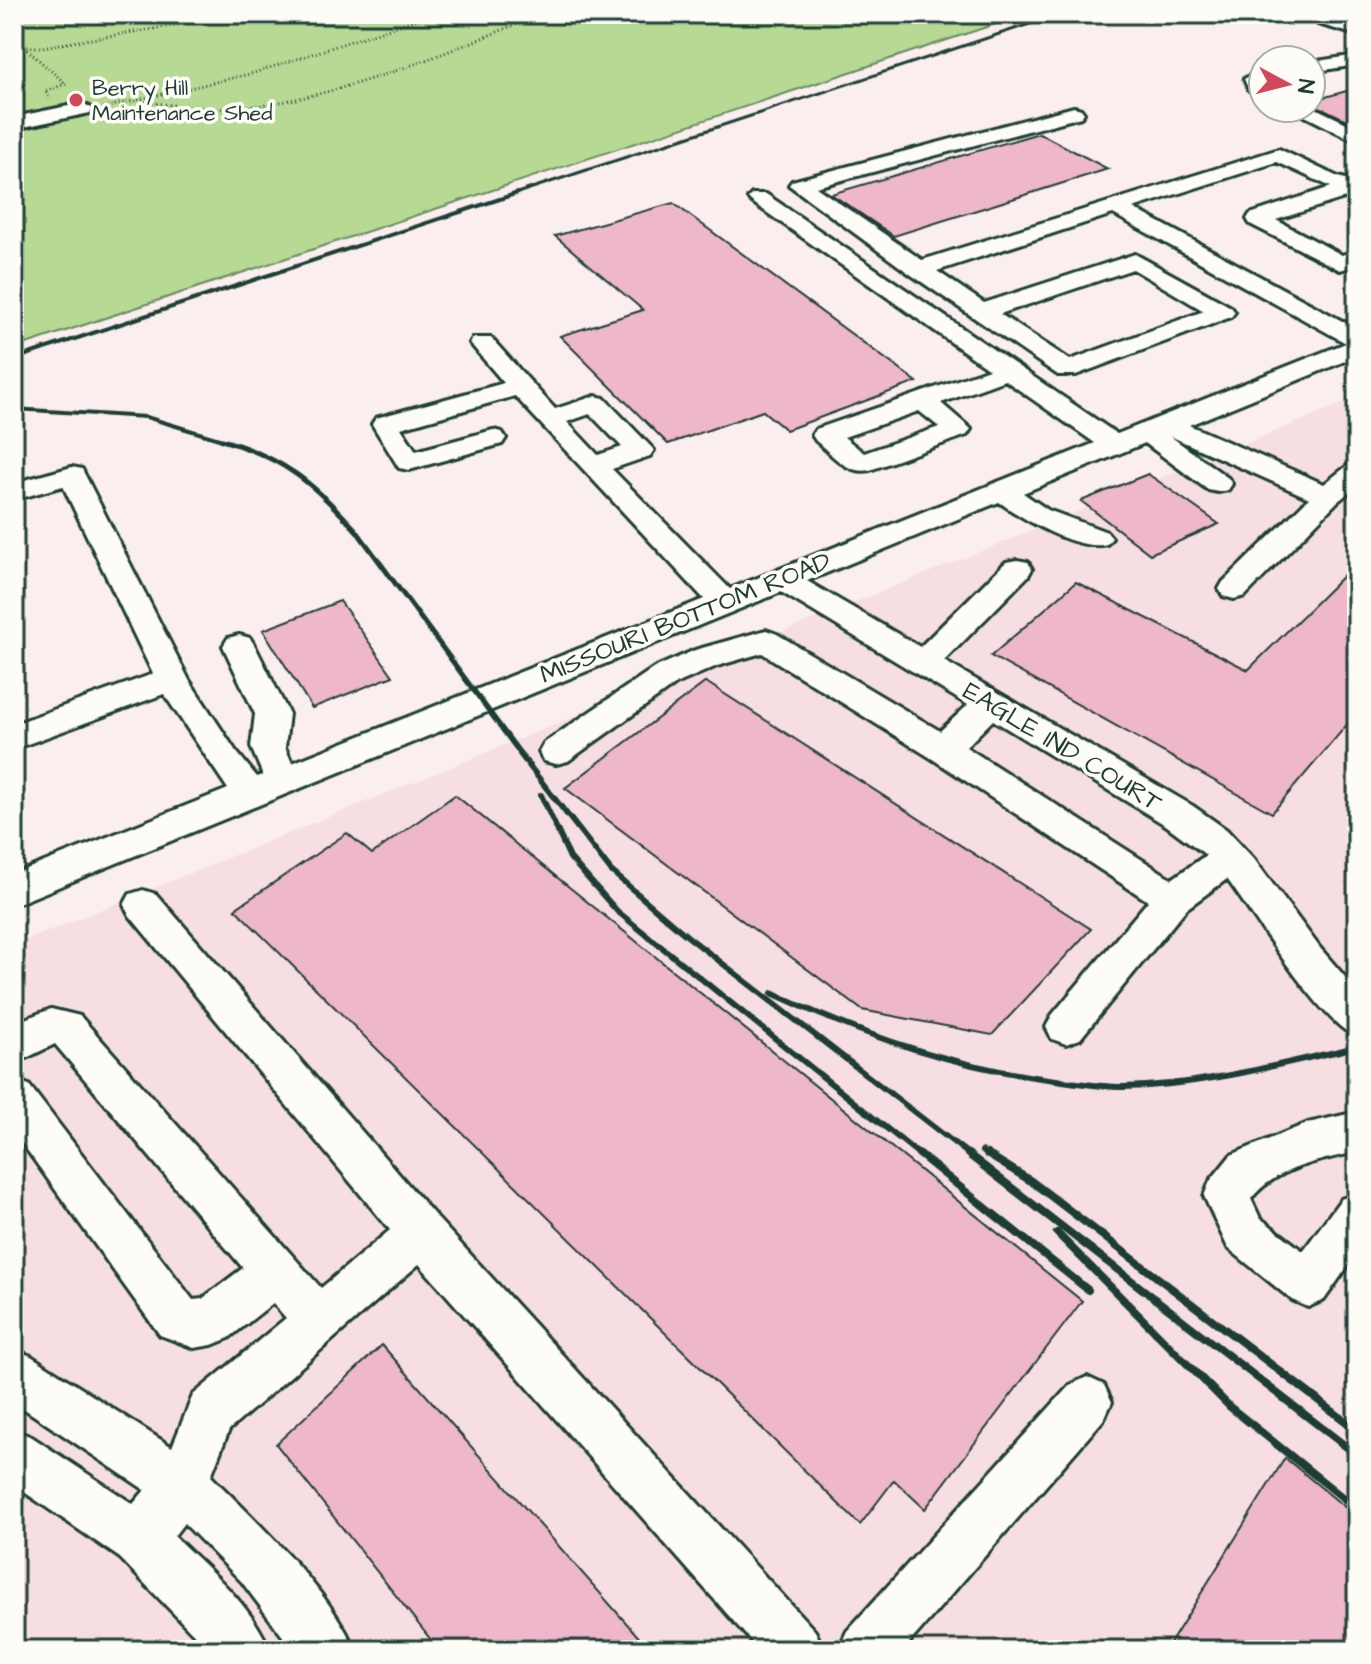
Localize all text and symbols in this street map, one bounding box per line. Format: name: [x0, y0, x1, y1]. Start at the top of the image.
north arrow: [1247, 44, 1327, 124]
place label: Berry Hill Maintenance Shed: [92, 73, 273, 129]
text: N: [1289, 78, 1322, 95]
marker: Berry Hill Maintenance Shed: [67, 91, 85, 109]
street label: MISSOURI BOTTOM ROAD: [535, 543, 836, 693]
street label: EAGLE IND COURT: [956, 673, 1170, 821]

